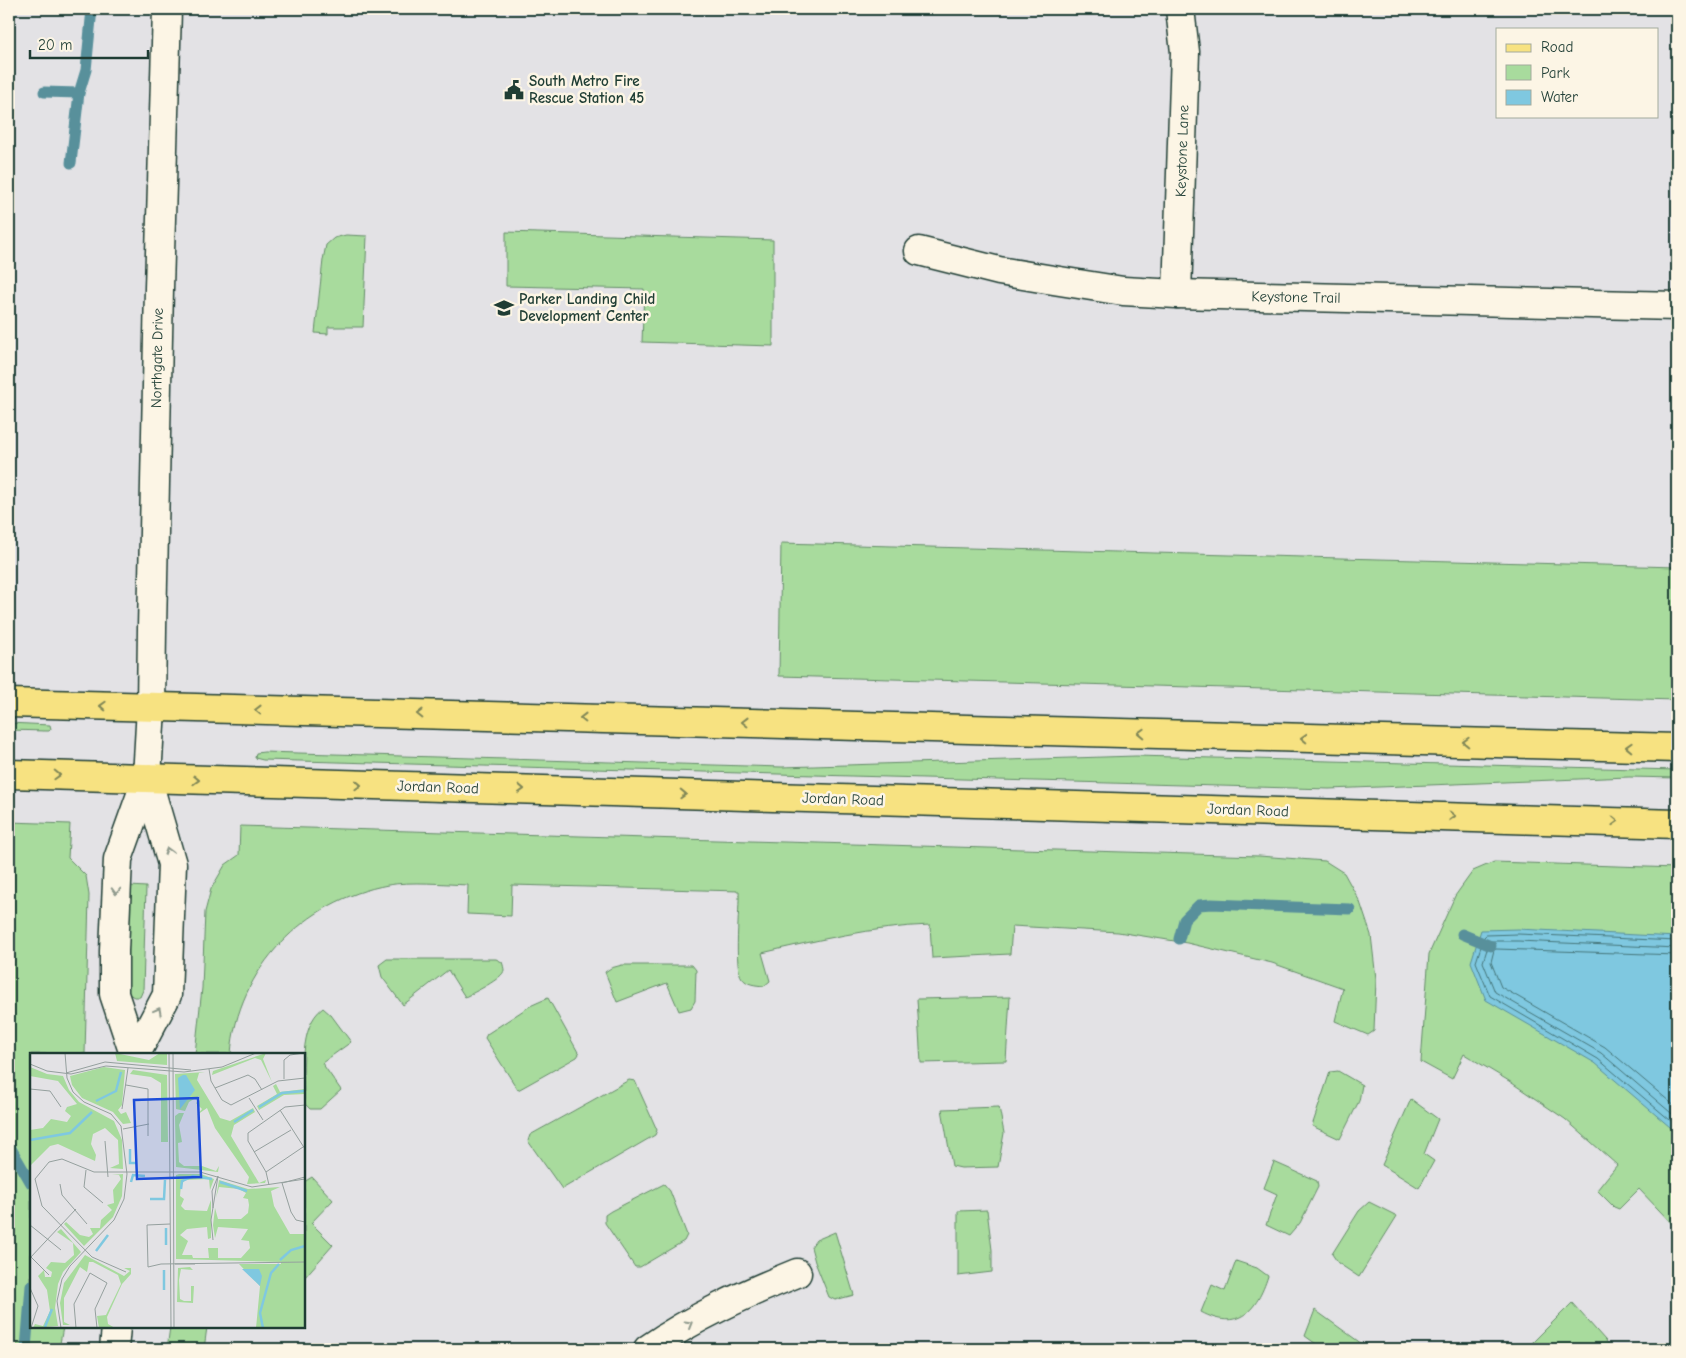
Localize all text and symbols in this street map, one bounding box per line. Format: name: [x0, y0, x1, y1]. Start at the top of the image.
scale bar: [30, 28, 148, 60]
legend: [1496, 28, 1658, 118]
text: 20 m: [38, 36, 72, 54]
text: Road: [1541, 38, 1573, 56]
text: Park: [1541, 64, 1570, 82]
place label: South Metro Fire Rescue Station 45: [529, 72, 644, 107]
public building icon: South Metro Fire Rescue Station 45: [503, 79, 525, 101]
text: Water: [1541, 88, 1578, 106]
street label: Keystone Lane: [1171, 104, 1193, 197]
street label: Keystone Trail: [1251, 287, 1341, 307]
place label: Parker Landing Child Development Center: [519, 290, 655, 325]
school or university icon: Parker Landing Child Development Center: [493, 297, 515, 319]
street label: Northgate Drive: [147, 307, 167, 408]
one-way arrow: [99, 700, 107, 711]
one-way arrow: [254, 705, 262, 715]
one-way arrow: [416, 709, 424, 719]
one-way arrow: [579, 713, 586, 723]
one-way arrow: [741, 717, 749, 727]
one-way arrow: [1137, 728, 1144, 738]
one-way arrow: [1299, 732, 1307, 743]
one-way arrow: [1462, 737, 1470, 747]
one-way arrow: [1624, 741, 1632, 752]
one-way arrow: [54, 770, 62, 781]
one-way arrow: [192, 774, 200, 785]
street label: Jordan Road: [397, 777, 479, 797]
one-way arrow: [354, 780, 362, 790]
one-way arrow: [517, 784, 525, 795]
one-way arrow: [680, 789, 687, 799]
street label: Jordan Road: [802, 789, 884, 809]
street label: Jordan Road: [1207, 800, 1289, 820]
one-way arrow: [1449, 811, 1457, 821]
one-way arrow: [1611, 816, 1619, 827]
one-way arrow: [164, 848, 174, 856]
one-way arrow: [111, 888, 122, 896]
one-way arrow: [152, 1007, 162, 1016]
inset map: [30, 1053, 305, 1328]
one-way arrow: [684, 1320, 693, 1330]

